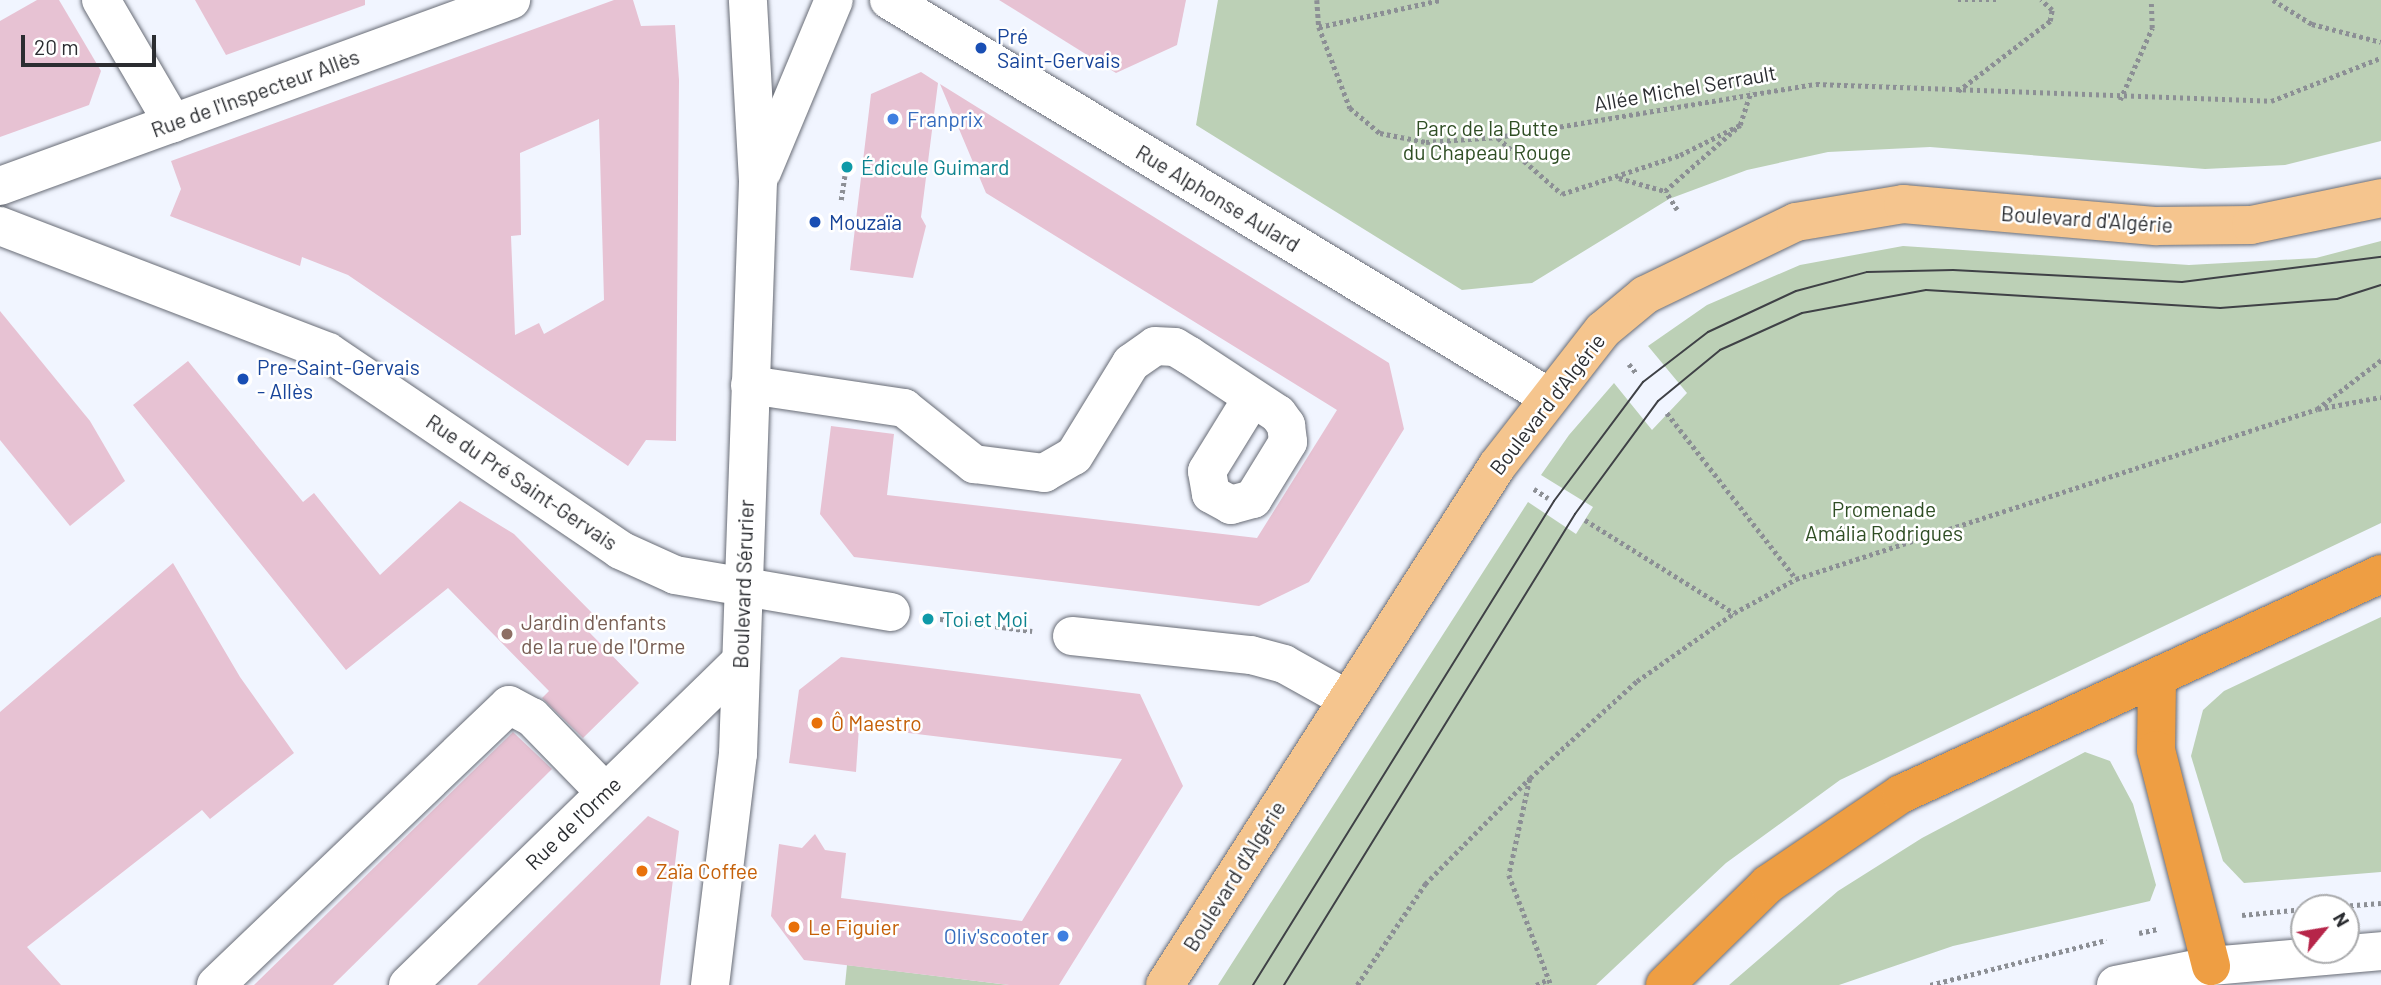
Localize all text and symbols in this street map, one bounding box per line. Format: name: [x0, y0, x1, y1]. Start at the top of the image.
scale bar: [24, 21, 159, 65]
place label: Pré Saint-Gervais: [997, 23, 1120, 73]
text: 20 m: [34, 34, 79, 59]
marker: Pré Saint-Gervais: [971, 38, 991, 58]
street label: Rue de l'Inspecteur Allès: [148, 44, 362, 142]
street label: Allée Michel Serrault: [1592, 60, 1778, 116]
place label: Franprix: [907, 106, 983, 132]
marker: Franprix: [885, 111, 901, 127]
park label: Parc de la Butte du Chapeau Rouge: [1403, 115, 1571, 165]
street label: Rue Alphonse Aulard: [1132, 139, 1304, 257]
place label: Édicule Guimard: [861, 154, 1010, 180]
marker: Édicule Guimard: [839, 159, 855, 175]
street label: Boulevard d'Algérie: [2000, 200, 2174, 238]
place label: Mouzaïa: [829, 209, 902, 235]
marker: Mouzaïa: [807, 214, 823, 230]
street label: Boulevard d'Algérie: [1484, 328, 1610, 480]
place label: Pre-Saint-Gervais - Allès: [257, 354, 420, 404]
marker: Pre-Saint-Gervais - Allès: [235, 371, 251, 387]
street label: Rue du Pré Saint-Gervais: [422, 409, 622, 555]
park label: Promenade Amália Rodrigues: [1805, 496, 1963, 546]
street label: Boulevard Sérurier: [727, 499, 759, 669]
place label: Toi et Moi: [942, 606, 1028, 632]
place label: Jardin d'enfants de la rue de l'Orme: [521, 609, 685, 659]
marker: Toi et Moi: [920, 611, 936, 627]
marker: Jardin d'enfants de la rue de l'Orme: [499, 626, 515, 642]
place label: Ô Maestro: [831, 710, 922, 736]
marker: Ô Maestro: [809, 715, 825, 731]
street label: Rue de l'Orme: [520, 771, 626, 875]
street label: Boulevard d'Algérie: [1178, 796, 1290, 956]
place label: Zaïa Coffee: [656, 858, 758, 884]
marker: Zaïa Coffee: [634, 863, 650, 879]
north arrow: [2290, 894, 2360, 964]
text: N: [2329, 908, 2355, 930]
place label: Le Figuier: [808, 914, 899, 940]
marker: Le Figuier: [786, 919, 802, 935]
place label: Oliv'scooter: [944, 923, 1049, 949]
marker: Oliv'scooter: [1055, 928, 1071, 944]

